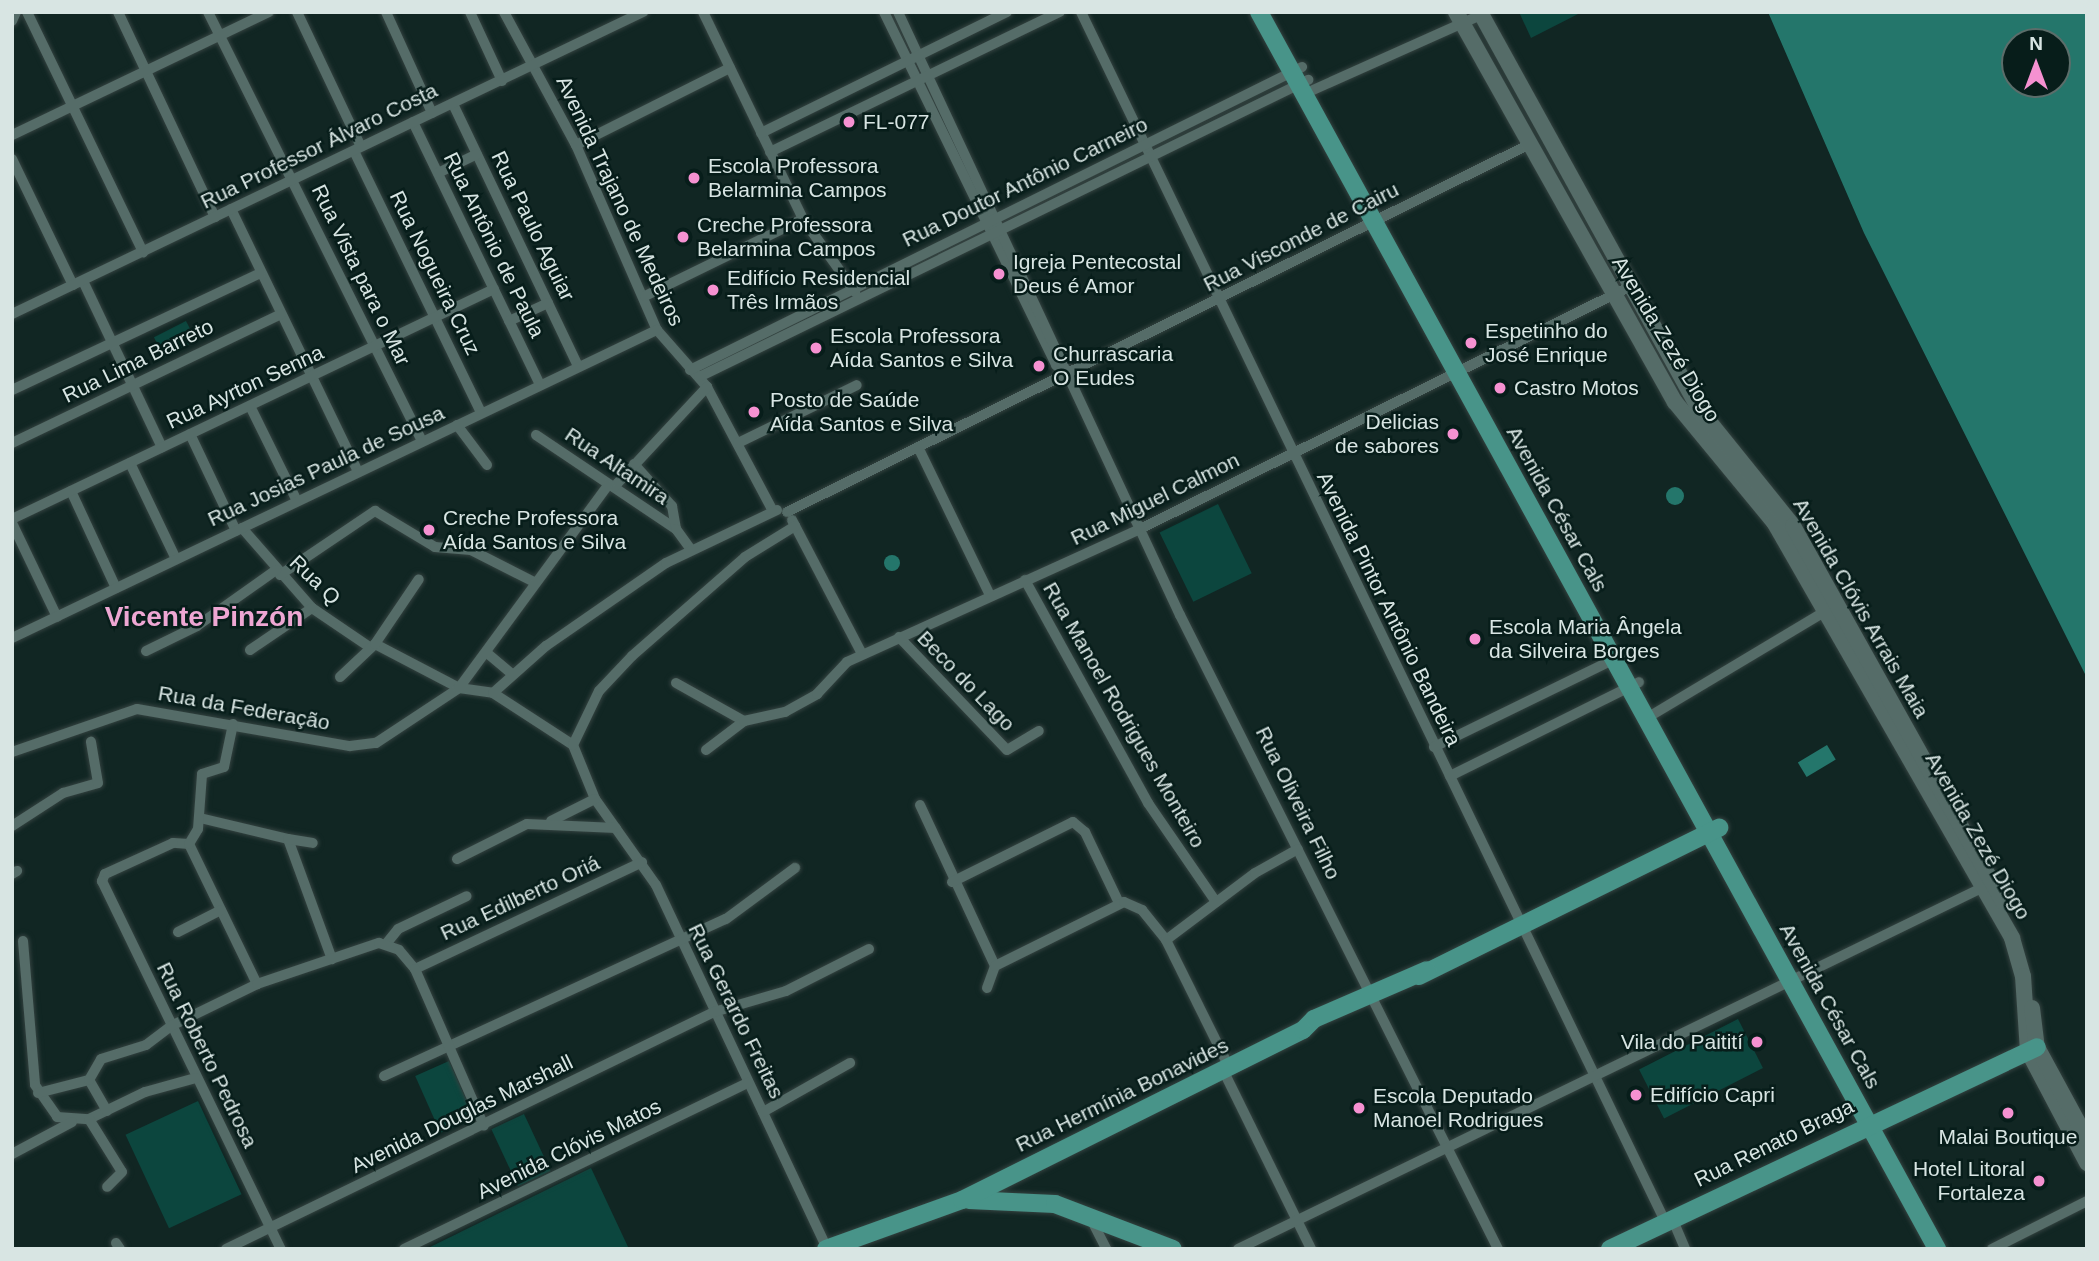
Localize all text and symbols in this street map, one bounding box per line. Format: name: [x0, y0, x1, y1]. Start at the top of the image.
north arrow: [2001, 28, 2071, 98]
text: N: [2029, 33, 2043, 54]
street label: Avenida Trajano de Medeiros: [551, 72, 689, 330]
street label: Rua Professor Álvaro Costa: [197, 78, 441, 214]
place label: FL-077: [863, 109, 930, 135]
street label: Rua Doutor Antônio Carneiro: [898, 111, 1152, 253]
marker: FL-077: [841, 114, 857, 130]
street label: Rua Paulo Aguiar: [486, 147, 580, 305]
street label: Rua Antônio de Paula: [438, 148, 550, 342]
place label: Escola Professora Belarmina Campos: [708, 153, 887, 203]
marker: Escola Professora Belarmina Campos: [686, 170, 702, 186]
street label: Rua Visconde de Cairu: [1199, 177, 1403, 297]
street label: Rua Vista para o Mar: [306, 180, 416, 370]
street label: Rua Nogueira Cruz: [384, 187, 486, 359]
place label: Creche Professora Belarmina Campos: [697, 212, 876, 262]
marker: Creche Professora Belarmina Campos: [675, 229, 691, 245]
place label: Igreja Pentecostal Deus é Amor: [1013, 249, 1181, 299]
street label: Avenida Zezé Diogo: [1607, 252, 1725, 426]
place label: Edifício Residencial Três Irmãos: [727, 265, 910, 315]
marker: Igreja Pentecostal Deus é Amor: [991, 266, 1007, 282]
marker: Edifício Residencial Três Irmãos: [705, 282, 721, 298]
street label: Rua Lima Barreto: [59, 314, 217, 408]
place label: Espetinho do José Enrique: [1485, 318, 1608, 368]
place label: Escola Professora Aída Santos e Silva: [830, 323, 1013, 373]
marker: Espetinho do José Enrique: [1463, 335, 1479, 351]
street label: Rua Ayrton Senna: [162, 339, 328, 435]
marker: Escola Professora Aída Santos e Silva: [808, 340, 824, 356]
place label: Churrascaria O Eudes: [1053, 341, 1173, 391]
marker: Churrascaria O Eudes: [1031, 358, 1047, 374]
place label: Castro Motos: [1514, 375, 1639, 401]
marker: Castro Motos: [1492, 380, 1508, 396]
place label: Posto de Saúde Aída Santos e Silva: [770, 387, 953, 437]
street label: Rua Josias Paula de Sousa: [204, 400, 448, 532]
marker: Posto de Saúde Aída Santos e Silva: [744, 402, 764, 422]
place label: Delicias de sabores: [1335, 409, 1439, 459]
street label: Rua Altamira: [560, 422, 674, 510]
street label: Avenida César Cals: [1501, 422, 1613, 596]
marker: Delicias de sabores: [1445, 426, 1461, 442]
street label: Rua Miguel Calmon: [1067, 447, 1243, 551]
street label: Avenida Pintor Antônio Bandeira: [1311, 467, 1467, 751]
street label: Avenida Clóvis Arrais Maia: [1787, 493, 1935, 723]
place label: Creche Professora Aída Santos e Silva: [443, 505, 626, 555]
marker: Creche Professora Aída Santos e Silva: [421, 522, 437, 538]
street label: Rua Q: [284, 550, 346, 610]
street label: Rua Manoel Rodrigues Monteiro: [1038, 578, 1210, 852]
district label: Vicente Pinzón: [105, 600, 303, 634]
place label: Escola Maria Ângela da Silveira Borges: [1489, 614, 1682, 664]
street label: Beco do Lago: [912, 626, 1020, 736]
marker: Escola Maria Ângela da Silveira Borges: [1467, 631, 1483, 647]
street label: Rua da Federação: [156, 680, 332, 736]
street label: Rua Oliveira Filho: [1250, 722, 1346, 884]
street label: Avenida Zezé Diogo: [1920, 748, 2036, 924]
street label: Rua Edilberto Oriá: [436, 850, 604, 946]
street label: Rua Gerardo Freitas: [683, 919, 789, 1103]
street label: Avenida César Cals: [1774, 919, 1886, 1093]
street label: Rua Roberto Pedrosa: [151, 958, 263, 1152]
place label: Vila do Paitití: [1621, 1029, 1743, 1055]
street label: Rua Hermínia Bonavides: [1012, 1033, 1232, 1157]
marker: Vila do Paitití: [1749, 1034, 1765, 1050]
street label: Avenida Douglas Marshall: [347, 1049, 577, 1179]
place label: Edifício Capri: [1650, 1082, 1775, 1108]
place label: Escola Deputado Manoel Rodrigues: [1373, 1083, 1543, 1133]
marker: Edifício Capri: [1628, 1087, 1644, 1103]
street label: Avenida Clóvis Matos: [473, 1094, 665, 1204]
street label: Rua Renato Braga: [1690, 1094, 1858, 1192]
marker: Escola Deputado Manoel Rodrigues: [1351, 1100, 1367, 1116]
marker: Malai Boutique: [2000, 1105, 2016, 1121]
place label: Malai Boutique: [1939, 1124, 2077, 1150]
place label: Hotel Litoral Fortaleza: [1913, 1156, 2025, 1206]
marker: Hotel Litoral Fortaleza: [2031, 1173, 2047, 1189]

